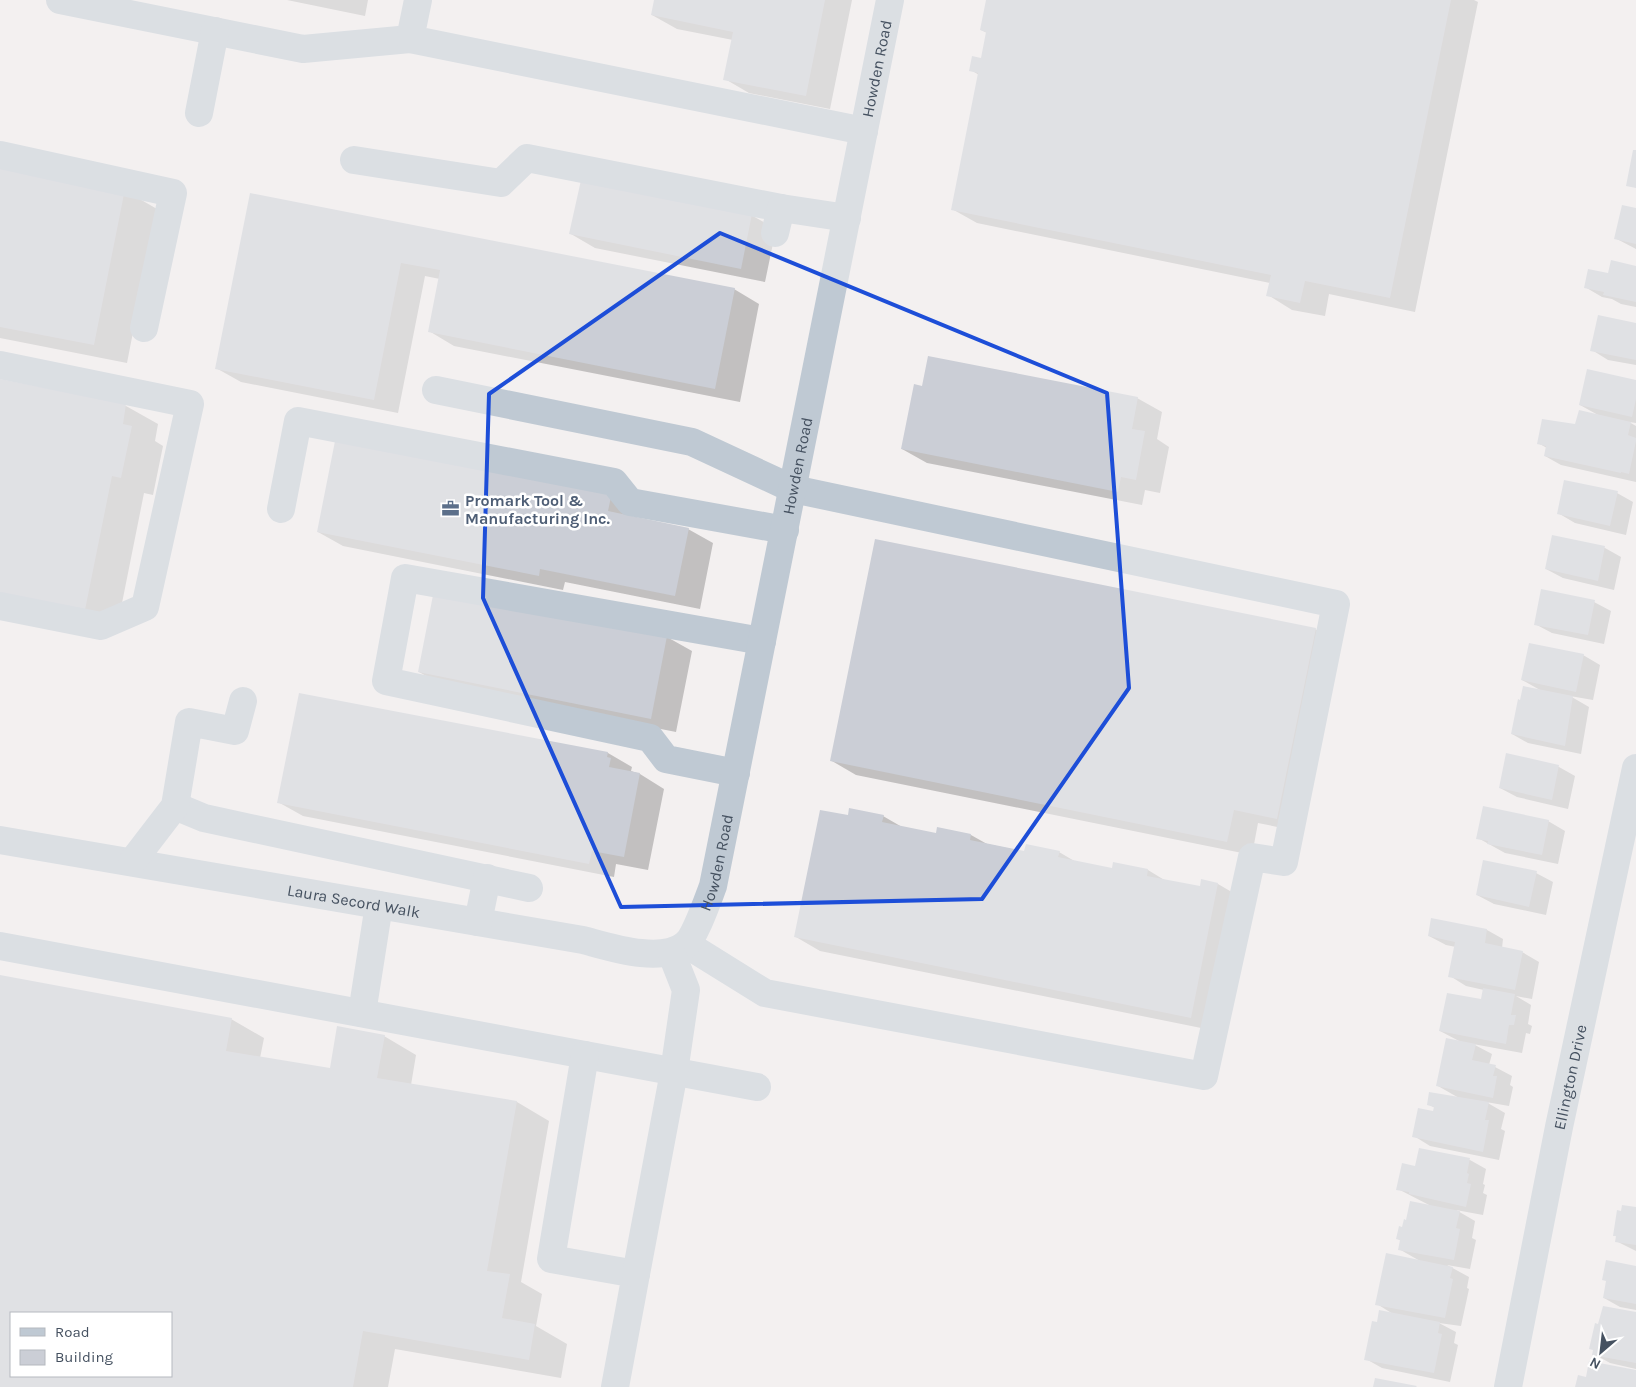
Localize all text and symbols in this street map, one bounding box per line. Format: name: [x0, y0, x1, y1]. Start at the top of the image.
street label: Howden Road: [857, 18, 895, 119]
street label: Howden Road: [778, 415, 816, 516]
place label: Promark Tool & Manufacturing Inc.: [465, 491, 611, 528]
office icon: Promark Tool & Manufacturing Inc.: [441, 499, 461, 519]
street label: Howden Road: [695, 812, 737, 913]
street label: Laura Secord Walk: [286, 880, 422, 921]
street label: Ellington Drive: [1549, 1023, 1590, 1131]
legend: [10, 1312, 172, 1377]
text: Road: [55, 1323, 90, 1341]
north arrow: [1576, 1327, 1626, 1377]
text: Building: [55, 1348, 113, 1366]
text: N: [1587, 1353, 1604, 1373]

